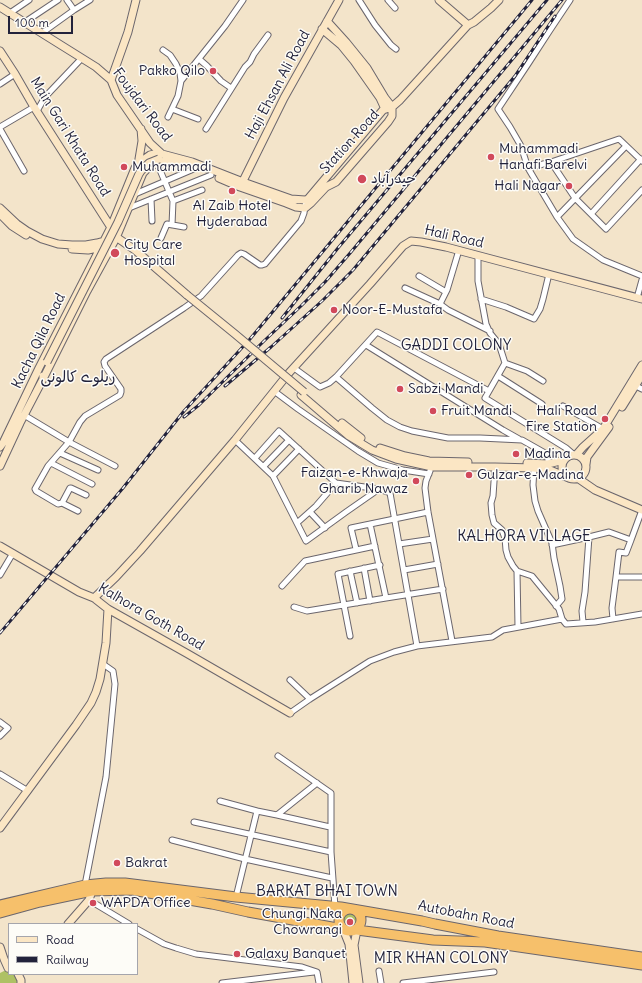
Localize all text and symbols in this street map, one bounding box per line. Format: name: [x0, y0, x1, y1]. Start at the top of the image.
scale bar: [10, 8, 75, 34]
text: 100 m: [15, 15, 49, 30]
street label: Haji Ehsan Ali Road: [242, 28, 314, 142]
place label: Pakko Qilo: [139, 63, 205, 79]
street label: Foujdari Road: [109, 65, 175, 145]
marker: Pakko Qilo: [208, 66, 218, 76]
street label: Main Gari Khata Road: [26, 74, 114, 200]
street label: Station Road: [317, 107, 383, 177]
place label: Muhammadi Hanafi Barelvi: [499, 141, 587, 174]
marker: Muhammadi Hanafi Barelvi: [486, 152, 496, 162]
place label: Muhammadi: [132, 159, 211, 175]
marker: Muhammadi: [119, 162, 129, 172]
place label: حیدرآباد: [371, 171, 416, 187]
marker: حیدرآباد: [356, 173, 368, 185]
place label: Hali Nagar: [494, 178, 561, 194]
marker: Hali Nagar: [564, 181, 574, 191]
marker: Al Zaib Hotel Hyderabad: [227, 186, 237, 196]
place label: Al Zaib Hotel Hyderabad: [193, 198, 271, 230]
street label: Hali Road: [423, 222, 485, 252]
place label: City Care Hospital: [124, 237, 182, 270]
marker: City Care Hospital: [109, 247, 121, 259]
street label: Kacha Qila Road: [9, 291, 69, 391]
place label: Noor-E-Mustafa: [342, 302, 443, 318]
marker: Noor-E-Mustafa: [329, 305, 339, 315]
district label: GADDI COLONY: [395, 337, 517, 355]
district label: ریلوے کالونی: [41, 369, 115, 387]
place label: Sabzi Mandi: [408, 381, 483, 397]
marker: Sabzi Mandi: [395, 384, 405, 394]
place label: Fruit Mandi: [441, 403, 512, 419]
place label: Hali Road Fire Station: [526, 403, 597, 436]
marker: Fruit Mandi: [428, 406, 438, 416]
marker: Hali Road Fire Station: [600, 414, 610, 424]
place label: Madina: [524, 446, 571, 462]
marker: Madina: [511, 449, 521, 459]
place label: Faizan-e-Khwaja Gharib Nawaz: [301, 465, 408, 498]
place label: Gulzar-e-Madina: [477, 467, 584, 483]
marker: Gulzar-e-Madina: [464, 470, 474, 480]
marker: Faizan-e-Khwaja Gharib Nawaz: [411, 476, 421, 486]
district label: KALHORA VILLAGE: [450, 528, 598, 546]
street label: Kalhora Goth Road: [95, 580, 207, 654]
place label: Bakrat: [125, 855, 168, 871]
marker: Bakrat: [112, 858, 122, 868]
district label: BARKAT BHAI TOWN: [248, 883, 406, 901]
place label: WAPDA Office: [101, 895, 191, 911]
street label: Autobahn Road: [416, 897, 516, 933]
marker: WAPDA Office: [88, 898, 98, 908]
place label: Chungi Naka Chowrangi: [262, 906, 342, 938]
marker: Chungi Naka Chowrangi: [345, 917, 355, 927]
legend: [8, 923, 138, 975]
text: Road: [46, 932, 74, 947]
place label: Galaxy Banquet: [245, 946, 346, 962]
marker: Galaxy Banquet: [232, 949, 242, 959]
district label: MIR KHAN COLONY: [366, 950, 516, 968]
text: Railway: [46, 952, 89, 967]

